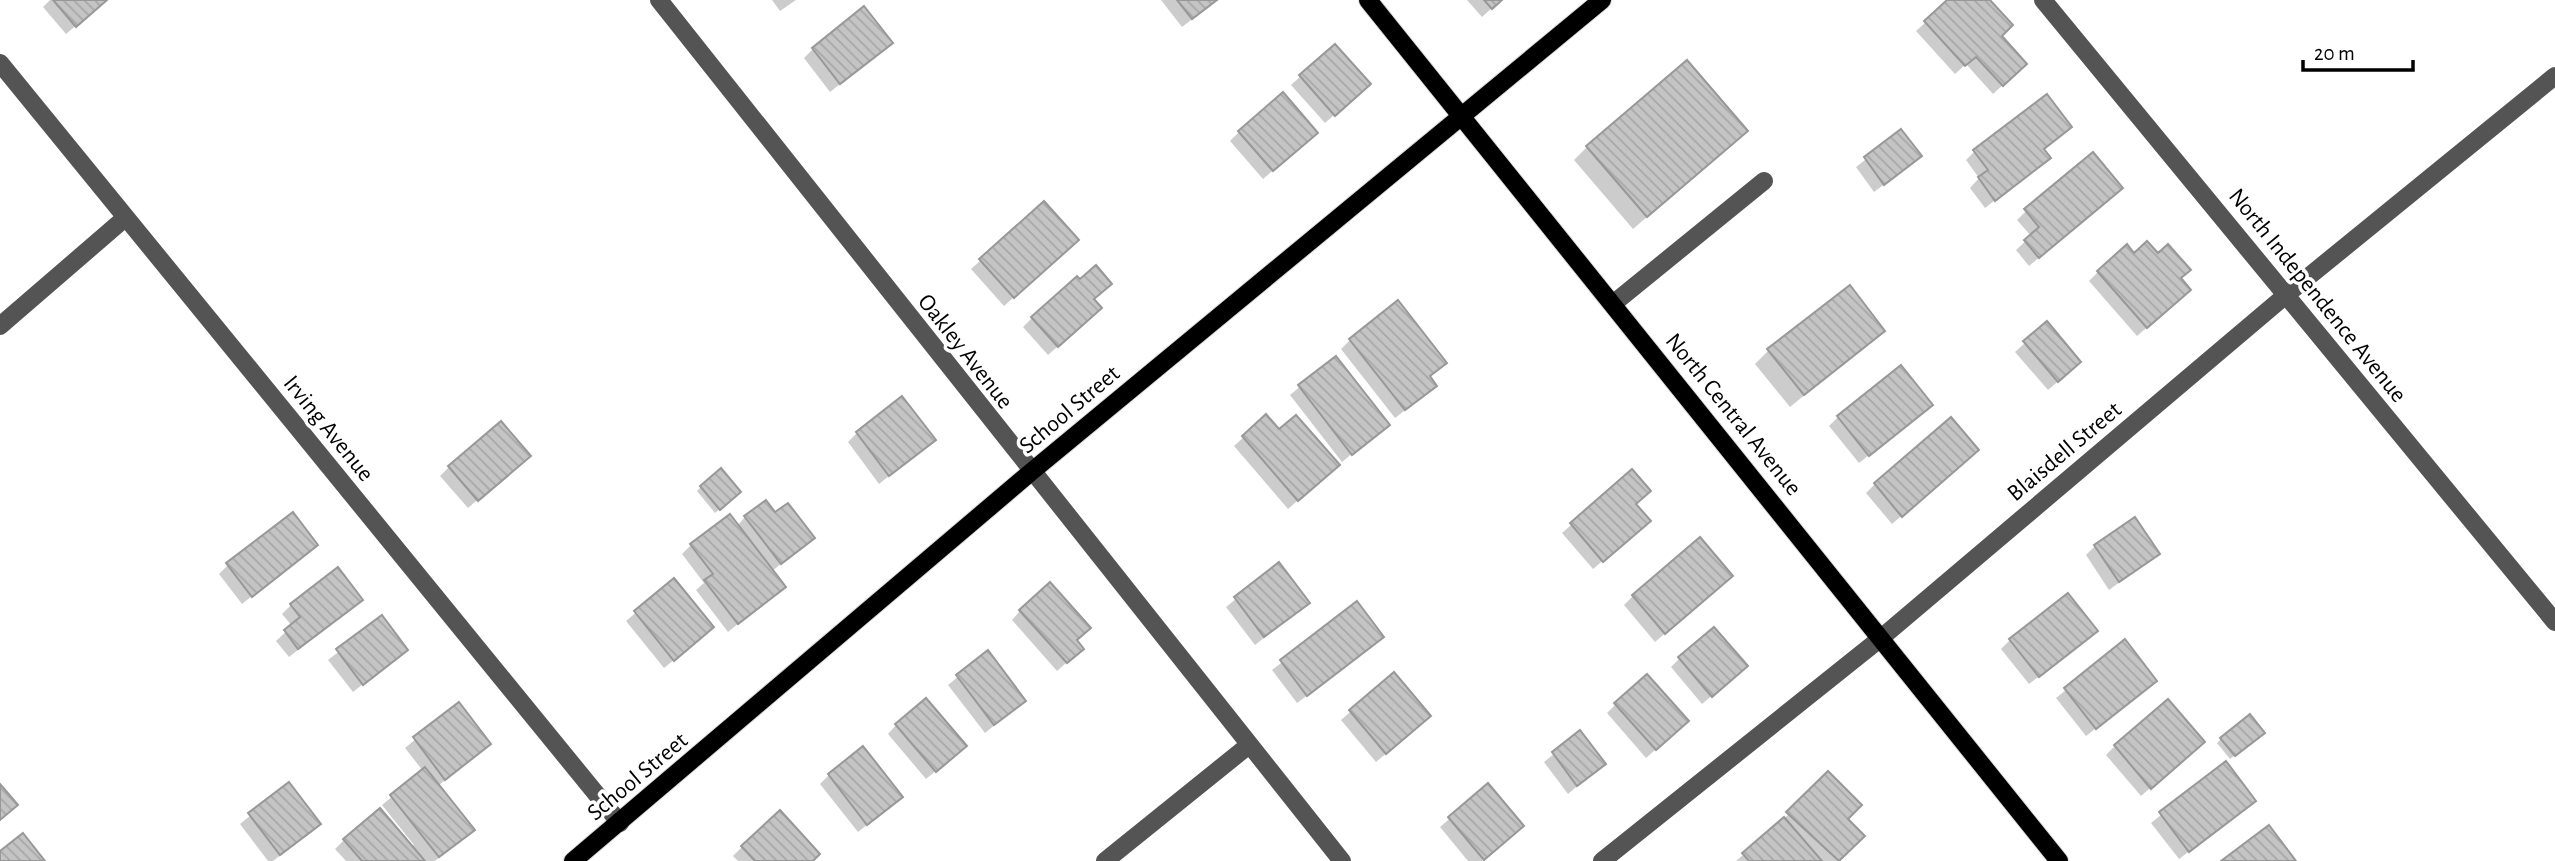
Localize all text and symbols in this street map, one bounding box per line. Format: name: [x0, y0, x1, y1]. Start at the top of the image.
scale bar: [2303, 28, 2413, 72]
text: 20 m: [2314, 43, 2355, 64]
street label: North Independence Avenue: [2224, 184, 2411, 407]
street label: Oakley Avenue: [913, 290, 1017, 414]
street label: North Central Avenue: [1661, 329, 1806, 500]
street label: School Street: [1015, 361, 1125, 458]
street label: Irving Avenue: [279, 371, 378, 486]
street label: Blaisdell Street: [2003, 397, 2126, 506]
street label: School Street: [583, 728, 693, 825]

